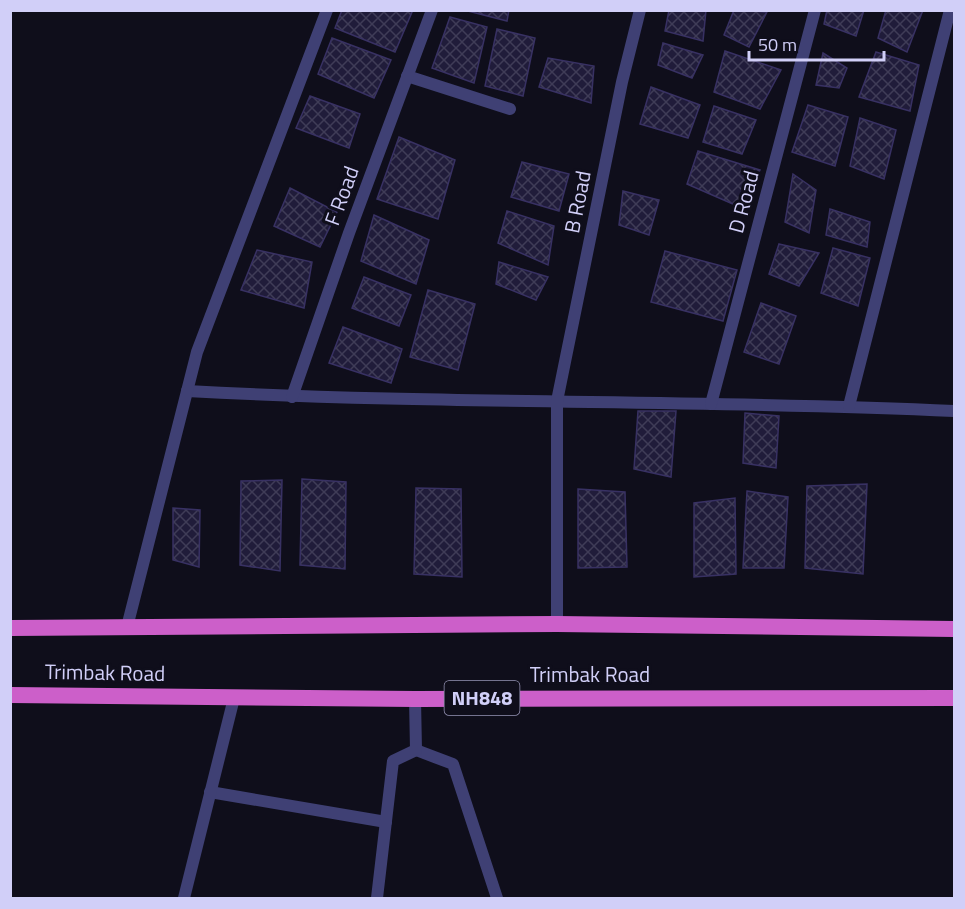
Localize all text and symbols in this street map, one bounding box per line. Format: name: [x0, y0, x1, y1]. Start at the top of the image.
scale bar: [749, 24, 884, 62]
text: 50 m: [758, 31, 797, 58]
street label: F Road: [316, 161, 367, 230]
street label: D Road: [719, 167, 767, 237]
street label: B Road: [555, 168, 599, 236]
street label: Trimbak Road: [45, 655, 165, 689]
street label: Trimbak Road: [530, 658, 650, 690]
road number: NH848: [444, 681, 520, 715]

